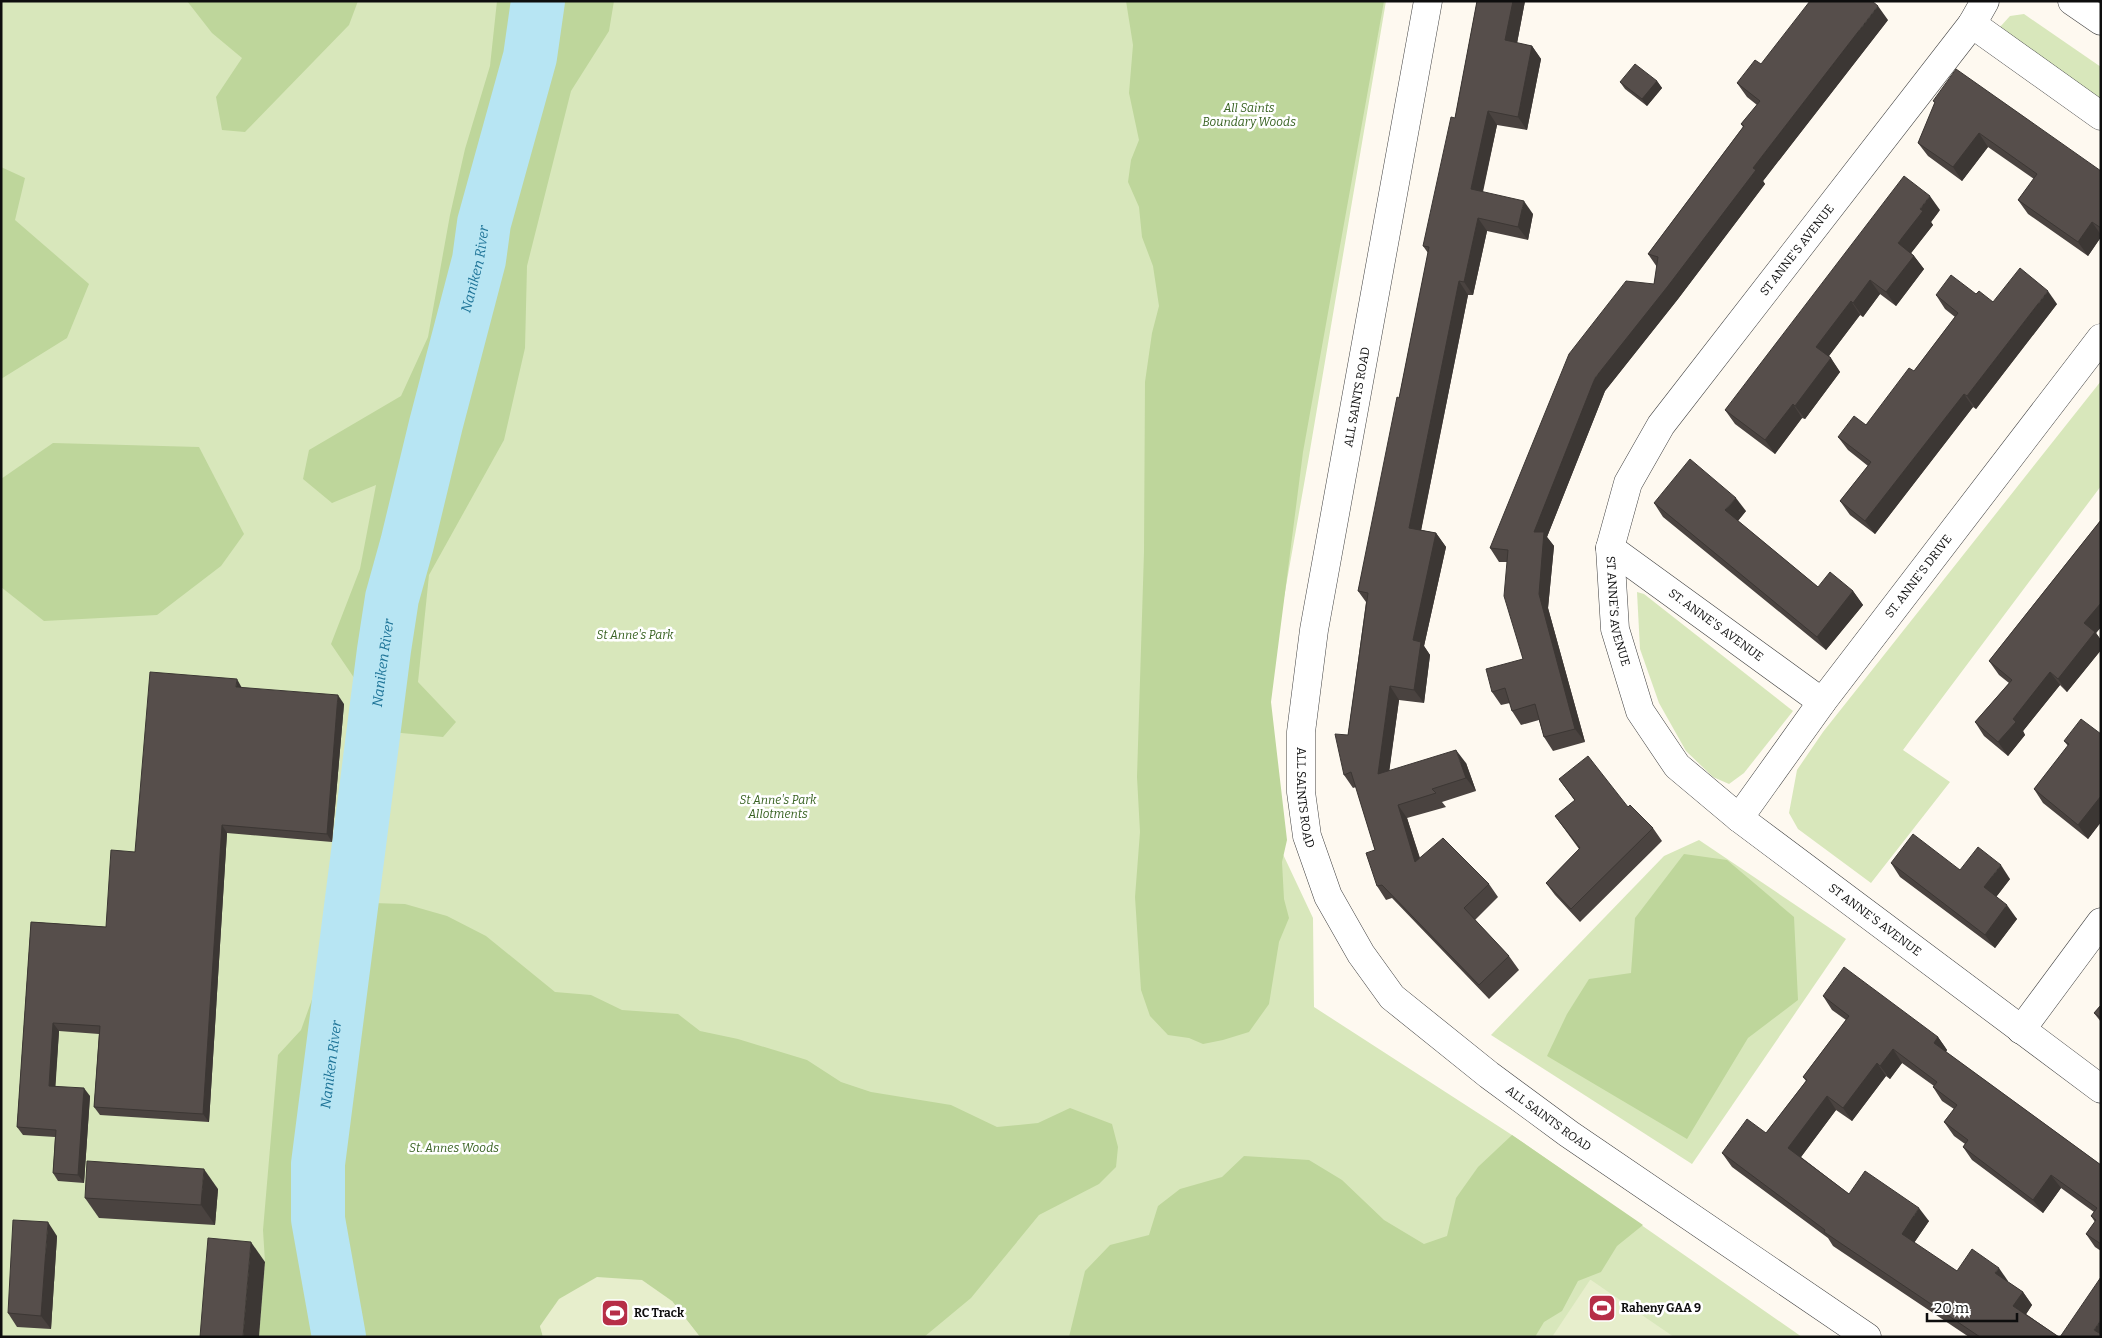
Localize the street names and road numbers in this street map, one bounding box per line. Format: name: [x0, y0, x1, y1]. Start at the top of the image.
street label: ST ANNE'S AVENUE: [1757, 202, 1837, 298]
street label: ALL SAINTS ROAD: [1341, 346, 1373, 448]
street label: ST. ANNE'S DRIVE: [1882, 532, 1955, 621]
street label: ST ANNE'S AVENUE: [1604, 556, 1633, 668]
street label: ST. ANNE'S AVENUE: [1666, 586, 1766, 664]
street label: ALL SAINTS ROAD: [1294, 747, 1318, 850]
street label: ST ANNE'S AVENUE: [1826, 881, 1924, 959]
street label: ALL SAINTS ROAD: [1503, 1083, 1594, 1154]

